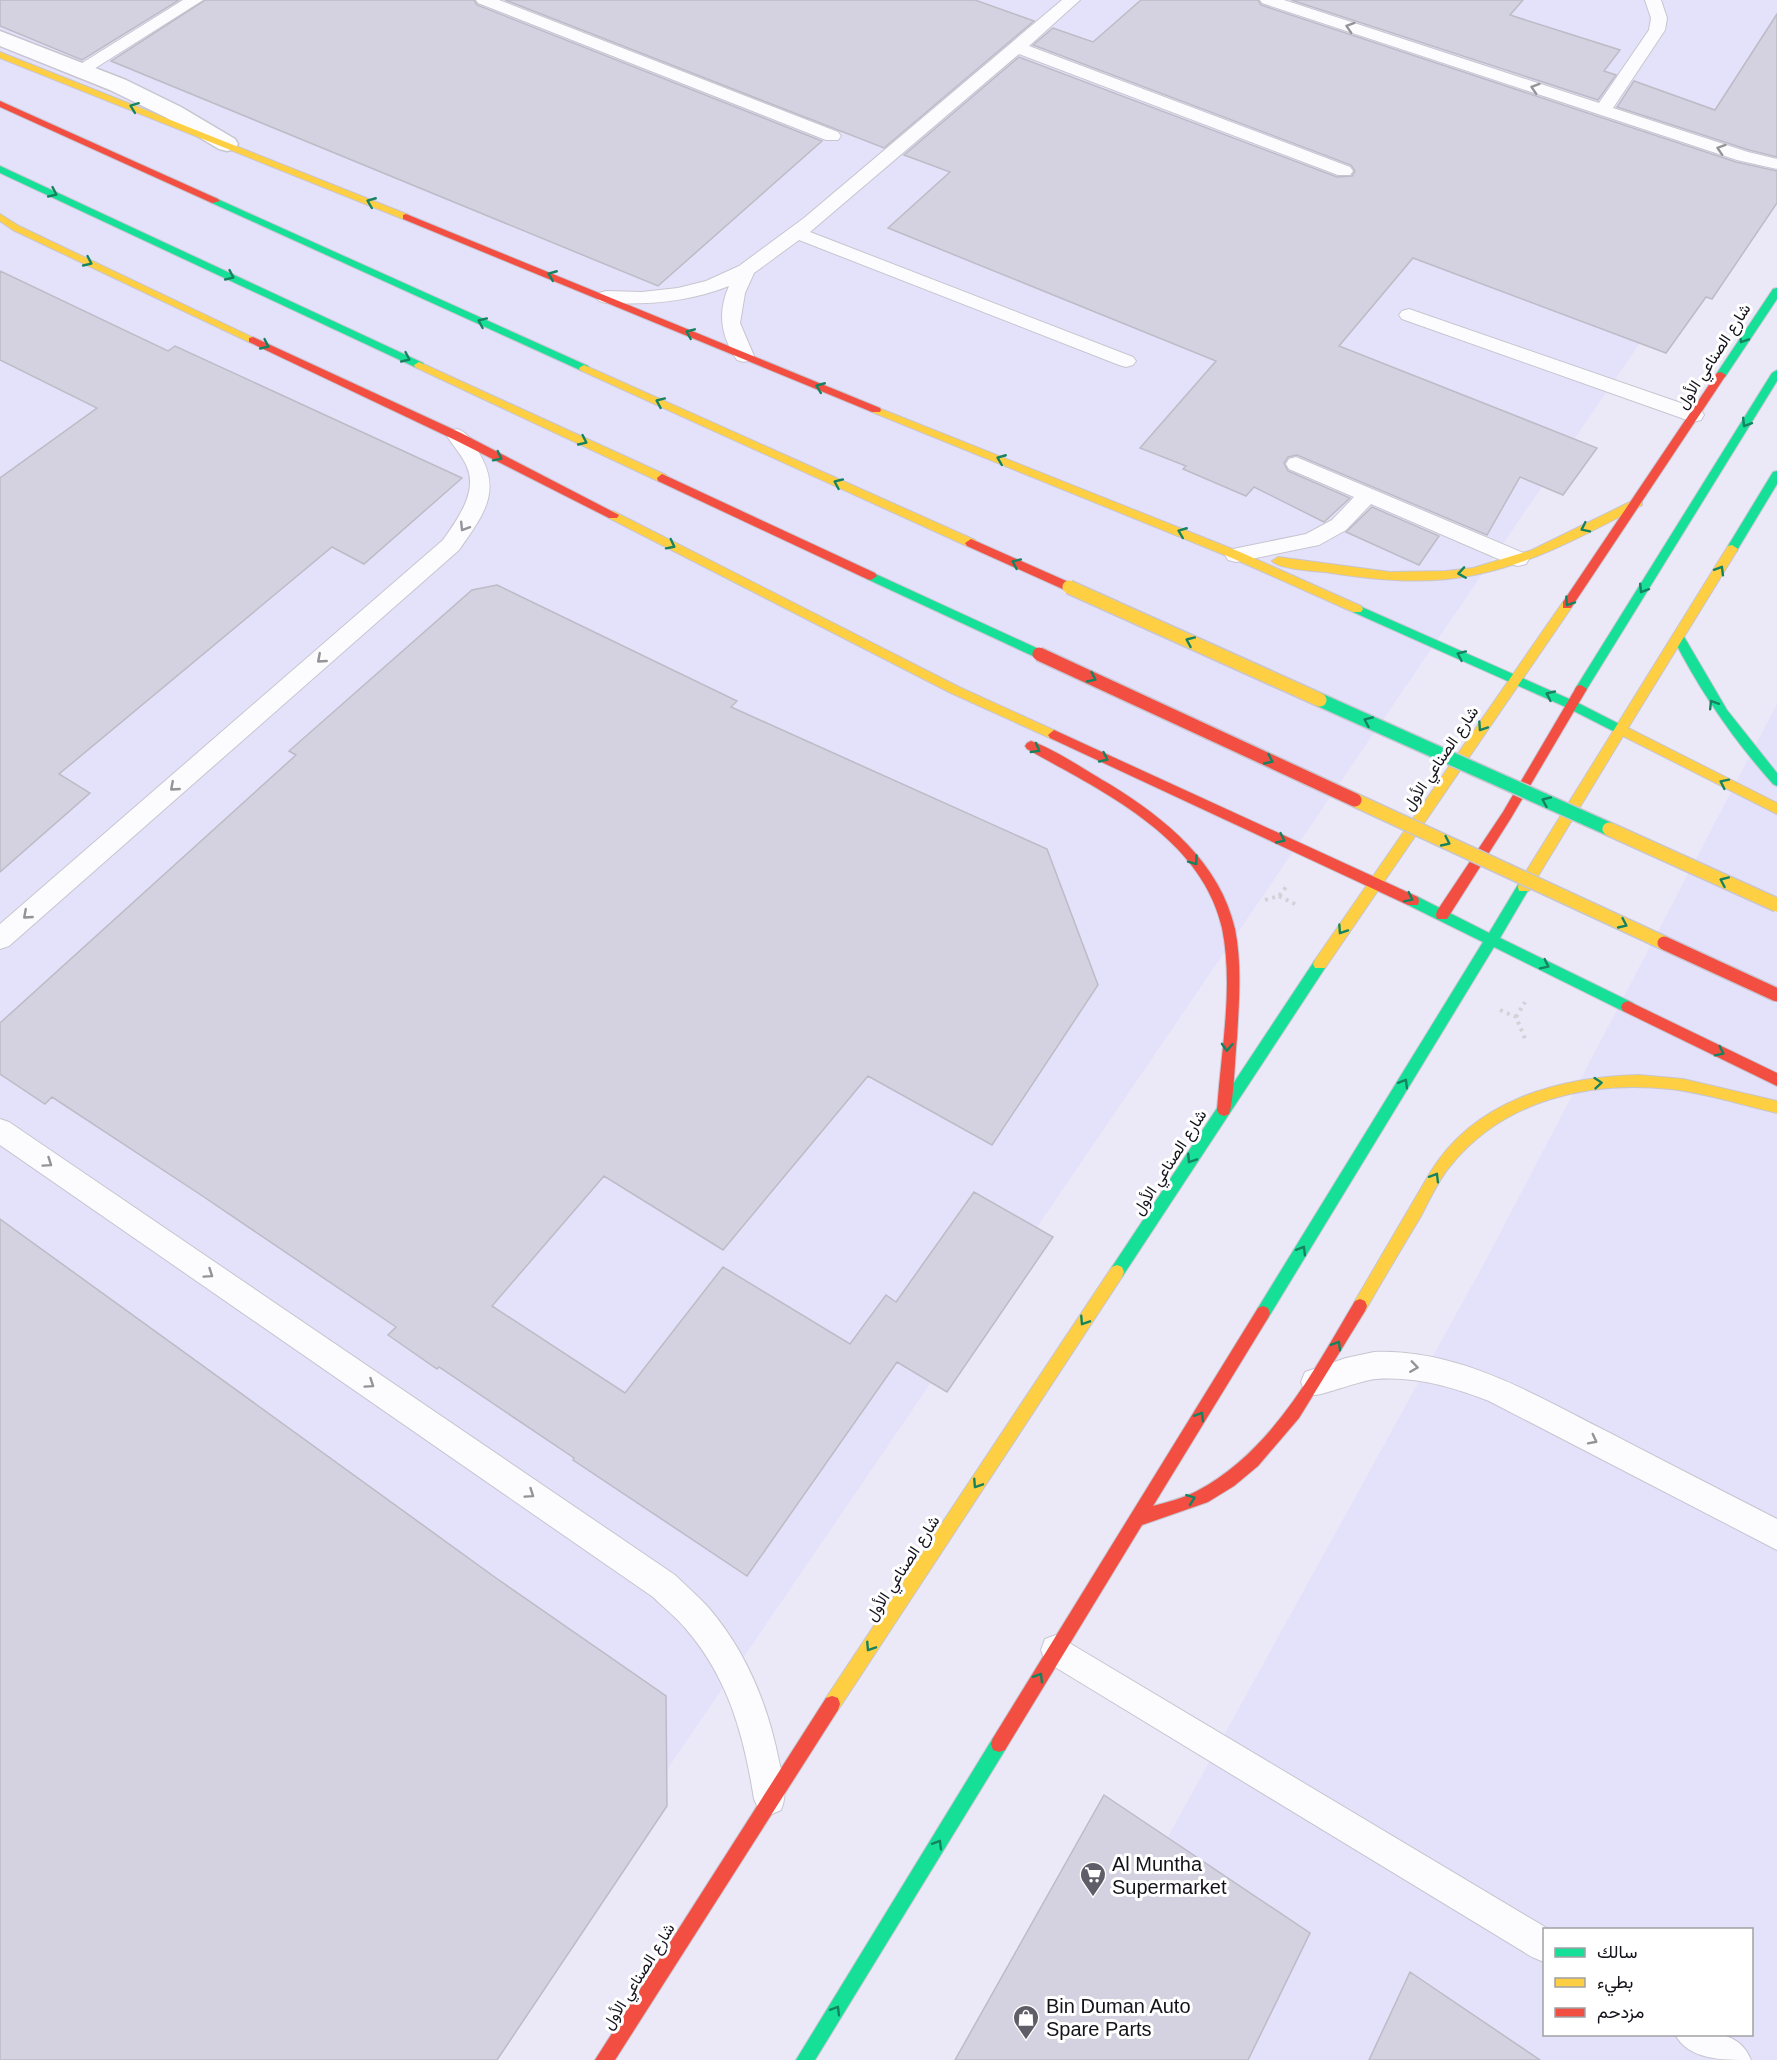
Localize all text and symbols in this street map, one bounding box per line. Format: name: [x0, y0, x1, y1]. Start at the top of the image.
one-way arrow: [1345, 22, 1356, 34]
one-way arrow: [1530, 83, 1541, 95]
one-way arrow: [129, 102, 140, 114]
one-way arrow: [1716, 144, 1727, 156]
one-way arrow: [47, 186, 58, 198]
one-way arrow: [366, 197, 377, 209]
one-way arrow: [82, 255, 93, 267]
one-way arrow: [223, 268, 234, 280]
one-way arrow: [547, 270, 558, 282]
street label: شارع الصناعي الأول: [1673, 301, 1758, 415]
one-way arrow: [478, 317, 489, 329]
one-way arrow: [685, 328, 696, 340]
one-way arrow: [1739, 333, 1751, 343]
one-way arrow: [258, 338, 269, 350]
one-way arrow: [400, 351, 411, 363]
one-way arrow: [815, 382, 826, 394]
one-way arrow: [656, 398, 667, 410]
one-way arrow: [1742, 417, 1754, 427]
one-way arrow: [577, 433, 588, 445]
one-way arrow: [491, 449, 502, 461]
one-way arrow: [997, 454, 1008, 466]
one-way arrow: [833, 478, 844, 490]
one-way arrow: [1581, 520, 1592, 532]
one-way arrow: [459, 521, 471, 531]
one-way arrow: [1177, 527, 1188, 539]
one-way arrow: [665, 538, 676, 550]
one-way arrow: [1011, 558, 1022, 570]
one-way arrow: [1712, 566, 1724, 576]
one-way arrow: [1457, 567, 1466, 579]
one-way arrow: [1639, 583, 1651, 593]
one-way arrow: [1565, 595, 1576, 606]
one-way arrow: [1185, 637, 1196, 649]
one-way arrow: [1457, 650, 1468, 662]
one-way arrow: [317, 651, 328, 662]
one-way arrow: [1085, 671, 1096, 683]
one-way arrow: [1546, 691, 1557, 703]
one-way arrow: [1710, 699, 1721, 710]
street label: شارع الصناعي الأول: [1399, 703, 1486, 816]
one-way arrow: [1363, 716, 1374, 728]
one-way arrow: [1478, 720, 1489, 731]
one-way arrow: [1030, 741, 1040, 753]
one-way arrow: [1097, 751, 1108, 763]
one-way arrow: [1262, 753, 1273, 765]
one-way arrow: [1720, 779, 1731, 790]
one-way arrow: [170, 780, 181, 791]
one-way arrow: [1541, 796, 1552, 808]
one-way arrow: [1274, 832, 1285, 844]
one-way arrow: [1439, 835, 1450, 847]
one-way arrow: [1186, 855, 1197, 866]
one-way arrow: [1719, 876, 1730, 888]
one-way arrow: [1403, 891, 1414, 903]
one-way arrow: [23, 908, 34, 919]
one-way arrow: [1616, 916, 1627, 928]
one-way arrow: [1338, 923, 1349, 934]
one-way arrow: [1539, 958, 1550, 969]
one-way arrow: [1220, 1043, 1233, 1052]
one-way arrow: [1713, 1045, 1724, 1056]
one-way arrow: [1593, 1077, 1602, 1090]
one-way arrow: [1396, 1079, 1408, 1089]
street label: شارع الصناعي الأول: [1129, 1107, 1214, 1221]
one-way arrow: [1188, 1152, 1199, 1163]
one-way arrow: [42, 1156, 53, 1167]
one-way arrow: [1428, 1173, 1440, 1183]
one-way arrow: [1294, 1246, 1306, 1256]
one-way arrow: [202, 1267, 213, 1278]
one-way arrow: [1080, 1315, 1091, 1326]
one-way arrow: [1329, 1341, 1341, 1351]
one-way arrow: [1409, 1361, 1418, 1373]
one-way arrow: [363, 1377, 374, 1388]
one-way arrow: [1193, 1412, 1205, 1422]
one-way arrow: [1586, 1433, 1597, 1444]
one-way arrow: [973, 1477, 984, 1488]
one-way arrow: [524, 1487, 535, 1498]
one-way arrow: [1186, 1494, 1196, 1507]
street label: شارع الصناعي الأول: [862, 1513, 947, 1627]
one-way arrow: [865, 1641, 877, 1651]
one-way arrow: [1032, 1673, 1044, 1683]
one-way arrow: [930, 1840, 942, 1850]
place label: Al Muntha Supermarket: [1112, 1853, 1227, 1898]
supermarket icon: Al Muntha Supermarket: [1078, 1860, 1108, 1898]
street label: شارع الصناعي الأول: [599, 1920, 682, 2035]
legend: [1543, 1928, 1753, 2036]
text: سالك: [1597, 1942, 1637, 1962]
text: بطيء: [1597, 1972, 1633, 1997]
place label: Bin Duman Auto Spare Parts: [1046, 1995, 1191, 2040]
text: مزدحم: [1597, 2002, 1644, 2024]
shop icon: Bin Duman Auto Spare Parts: [1011, 2003, 1041, 2041]
one-way arrow: [828, 2006, 840, 2016]

